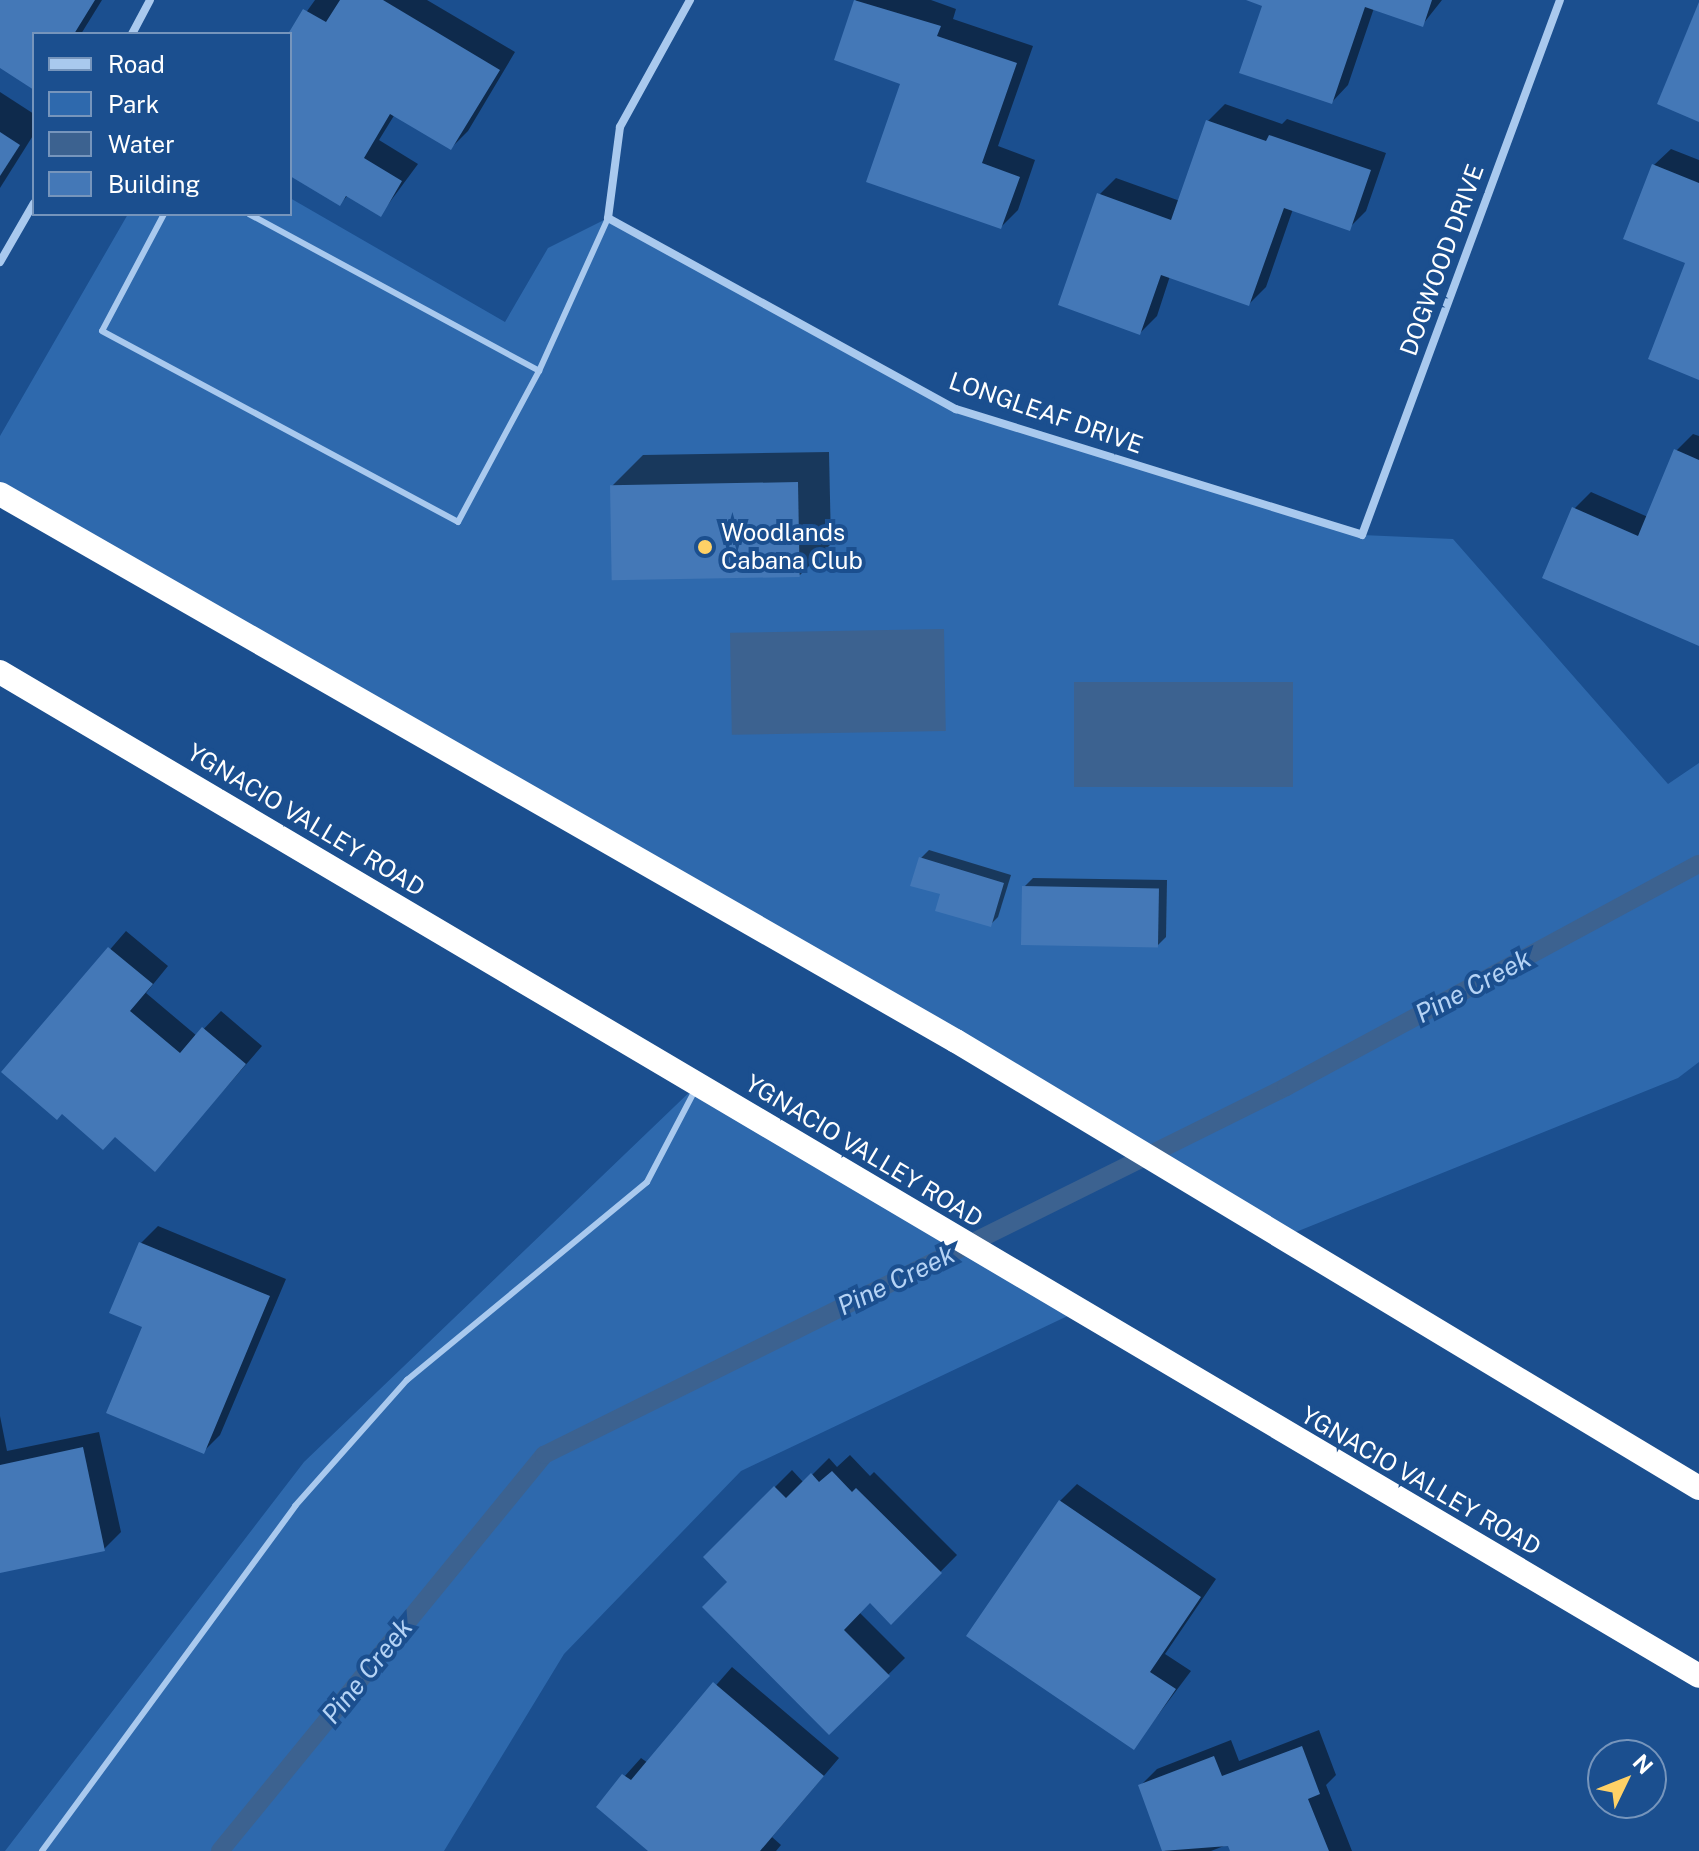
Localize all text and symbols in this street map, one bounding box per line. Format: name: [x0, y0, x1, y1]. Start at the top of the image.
legend: [32, 32, 292, 216]
text: Road: [108, 50, 165, 78]
text: Park: [108, 90, 159, 118]
text: Water: [108, 130, 175, 158]
street label: DOGWOOD DRIVE: [1394, 160, 1490, 360]
text: Building: [108, 170, 200, 198]
street label: LONGLEAF DRIVE: [945, 366, 1147, 460]
place label: Woodlands Cabana Club: [721, 519, 863, 575]
marker: Woodlands Cabana Club: [696, 538, 714, 556]
street label: YGNACIO VALLEY ROAD: [182, 737, 430, 903]
water label: Pine Creek: [1410, 942, 1536, 1030]
street label: YGNACIO VALLEY ROAD: [740, 1068, 988, 1234]
water label: Pine Creek: [832, 1238, 960, 1322]
street label: YGNACIO VALLEY ROAD: [1296, 1400, 1546, 1562]
water label: Pine Creek: [315, 1612, 419, 1730]
north arrow: [1587, 1739, 1667, 1819]
text: N: [1628, 1749, 1658, 1779]

